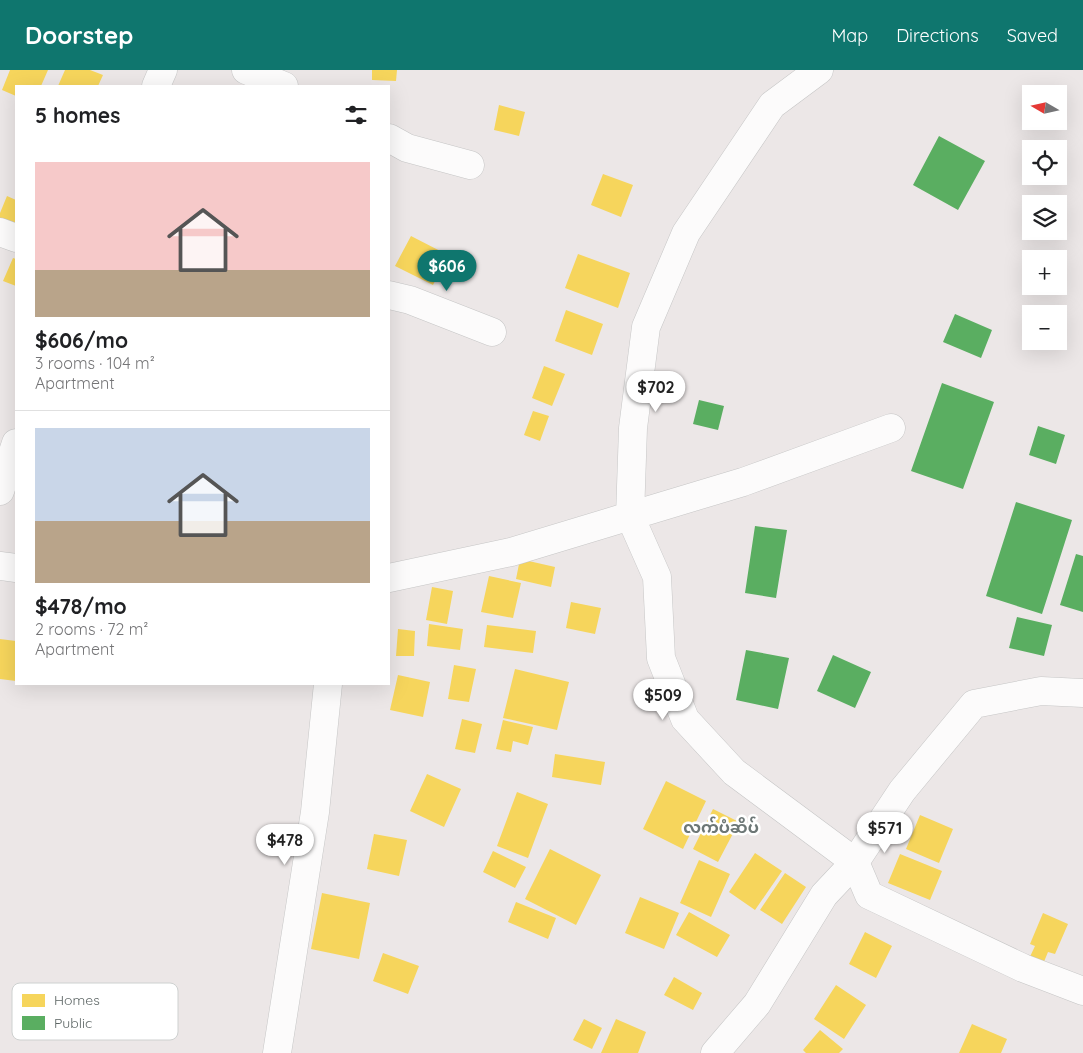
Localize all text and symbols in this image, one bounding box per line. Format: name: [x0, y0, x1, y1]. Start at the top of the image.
text: Doorstep: [25, 20, 133, 50]
text: Map: [831, 24, 868, 47]
text: Directions: [896, 24, 979, 47]
text: Saved: [1007, 24, 1058, 47]
north arrow: [1022, 85, 1068, 130]
map controls: [1022, 85, 1067, 350]
icon: filters: [342, 101, 370, 129]
text: 5 homes: [35, 102, 120, 128]
button: locate: [1022, 140, 1067, 185]
icon: home: [158, 195, 248, 285]
button: layers: [1022, 195, 1067, 240]
pin: $606: [417, 250, 477, 292]
button: +: [1022, 250, 1067, 295]
text: $606: [428, 256, 466, 276]
button: −: [1022, 305, 1067, 350]
text: $606/mo: [35, 327, 128, 353]
text: 3 rooms · 104 m²: [35, 353, 155, 373]
pin: $702: [626, 370, 686, 413]
text: Apartment: [35, 373, 115, 393]
text: $702: [637, 377, 675, 397]
icon: home: [158, 460, 248, 550]
text: $478/mo: [35, 593, 127, 619]
text: 2 rooms · 72 m²: [35, 619, 148, 639]
text: Apartment: [35, 639, 115, 659]
pin: $509: [633, 678, 693, 721]
text: $509: [644, 685, 682, 705]
pin: $571: [855, 812, 915, 854]
district label: လက်ပံဆိပ်: [683, 816, 759, 837]
text: $571: [868, 818, 902, 838]
pin: $478: [255, 824, 315, 866]
text: $478: [267, 830, 303, 850]
legend: [12, 983, 178, 1040]
text: Homes: [54, 991, 100, 1009]
text: Public: [54, 1014, 92, 1032]

